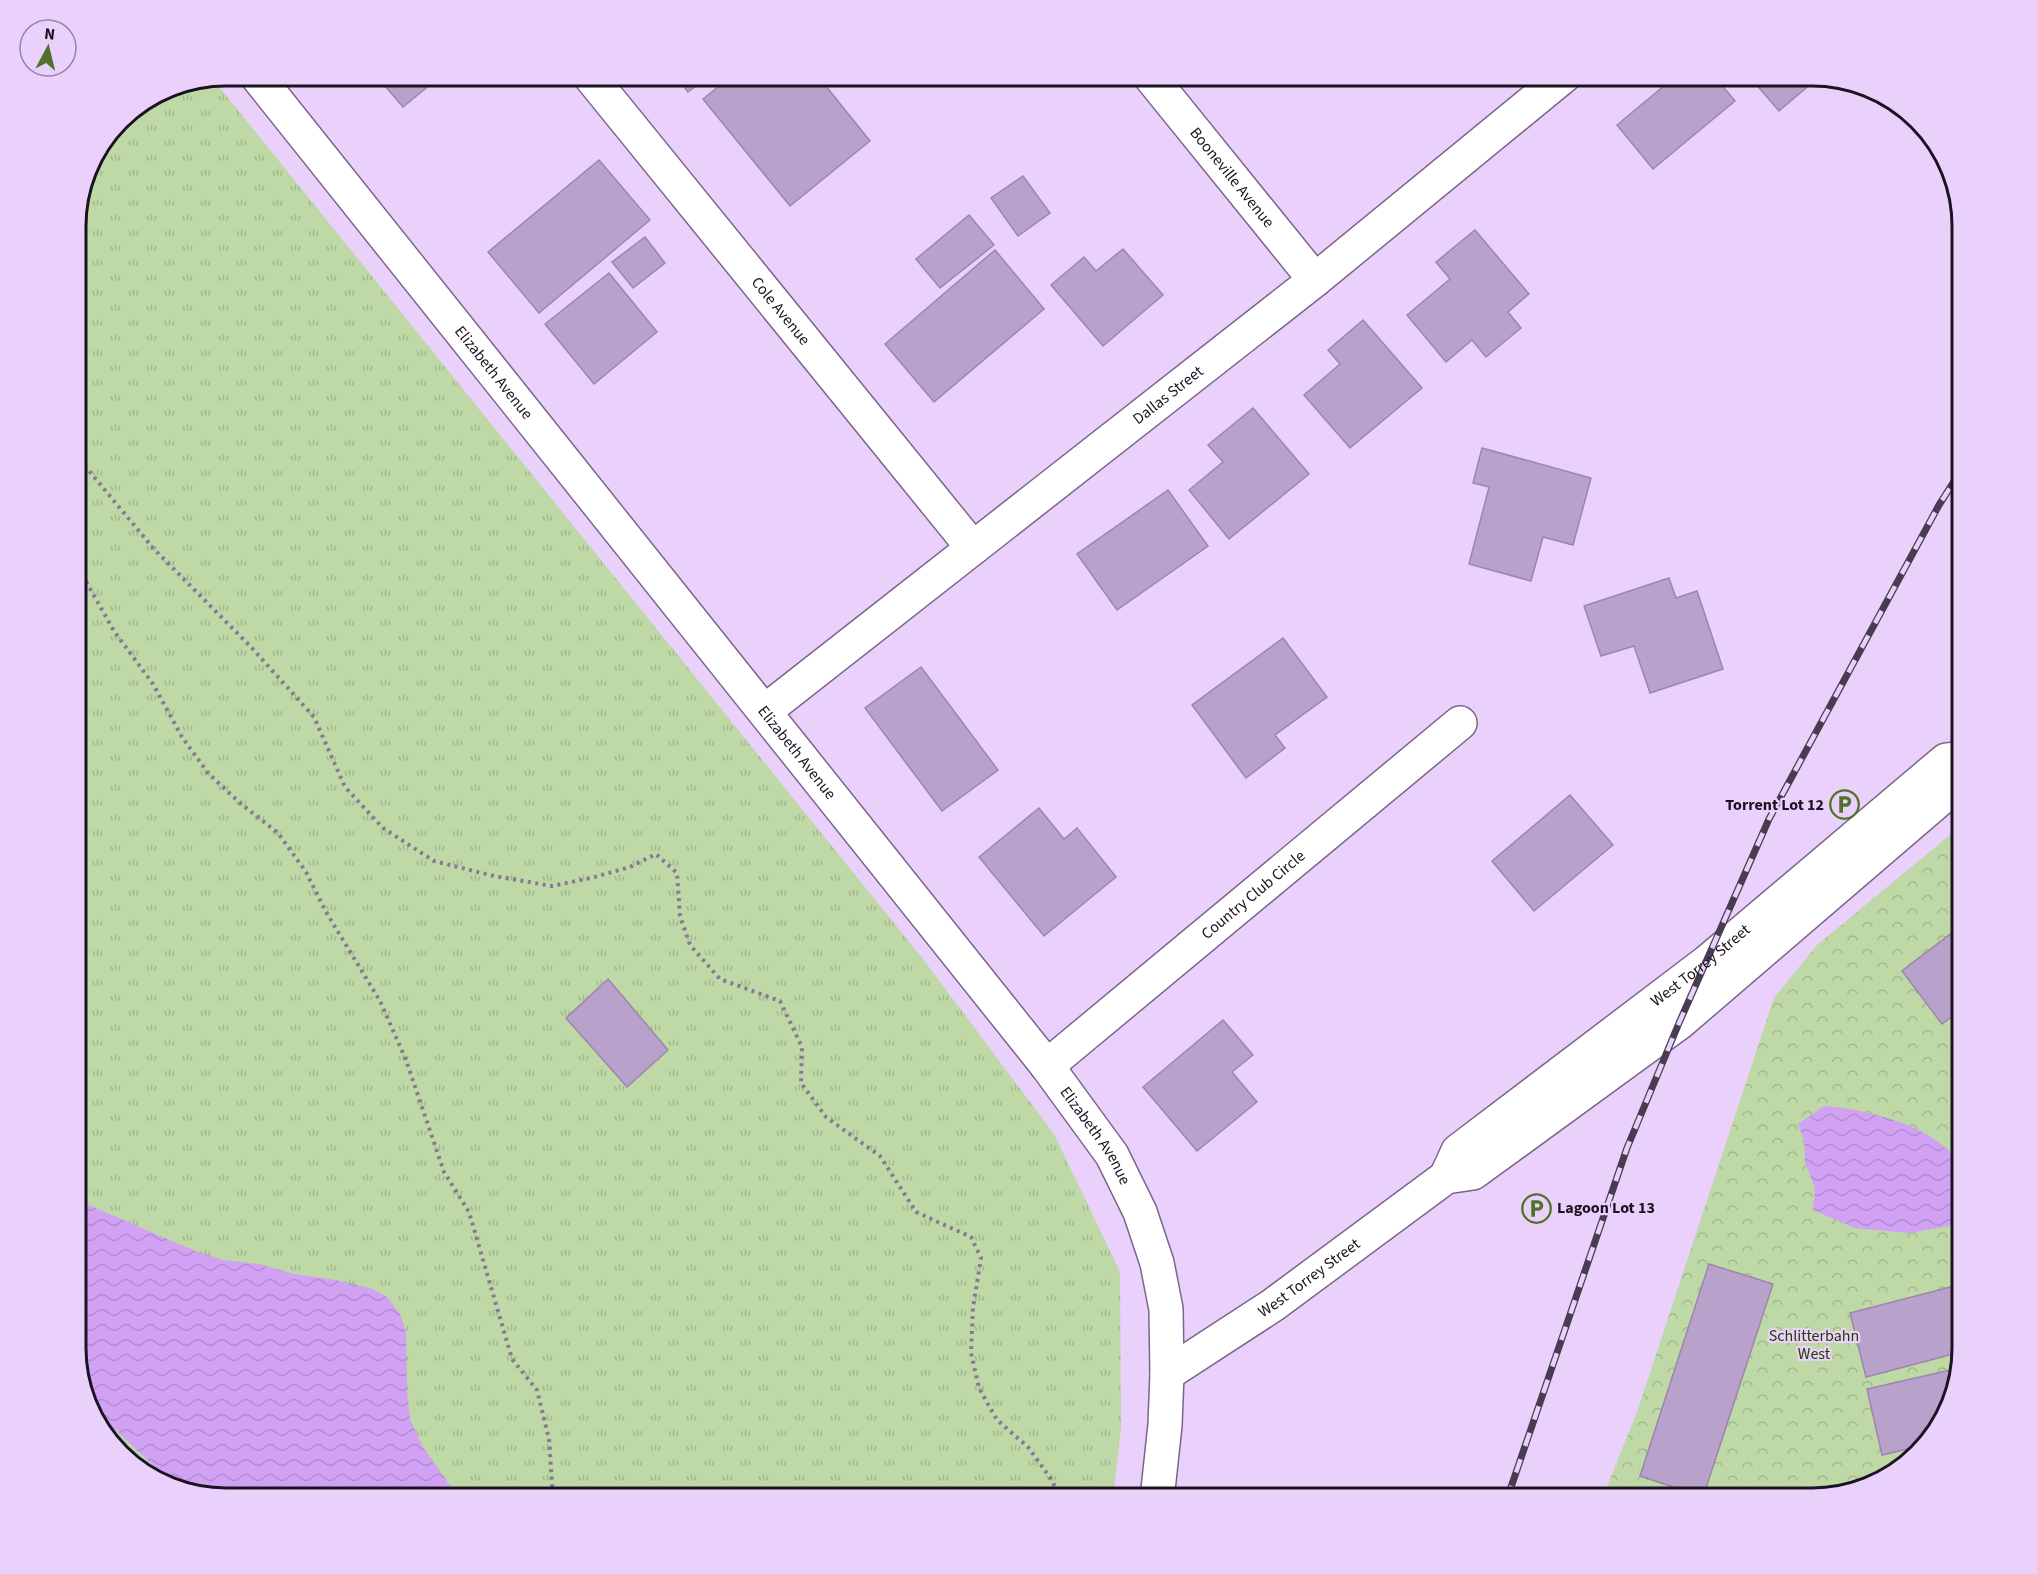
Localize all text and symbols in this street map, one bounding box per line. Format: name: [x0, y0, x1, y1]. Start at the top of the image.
north arrow: [18, 18, 78, 78]
text: N: [43, 23, 56, 46]
street label: Booneville Avenue: [1185, 123, 1280, 233]
street label: Cole Avenue: [746, 272, 815, 350]
street label: Elizabeth Avenue: [449, 321, 538, 424]
street label: Dallas Street: [1128, 360, 1208, 430]
street label: Elizabeth Avenue: [753, 701, 841, 804]
parking icon: Torrent Lot 12: [1829, 789, 1861, 821]
place label: Torrent Lot 12: [1725, 794, 1824, 816]
street label: Country Club Circle: [1196, 845, 1310, 945]
street label: West Torrey Street: [1646, 919, 1755, 1012]
street label: Elizabeth Avenue: [1055, 1082, 1136, 1189]
parking icon: Lagoon Lot 13: [1520, 1192, 1552, 1224]
place label: Lagoon Lot 13: [1557, 1197, 1655, 1219]
street label: West Torrey Street: [1254, 1233, 1365, 1323]
park label: Schlitterbahn West: [1769, 1325, 1859, 1365]

